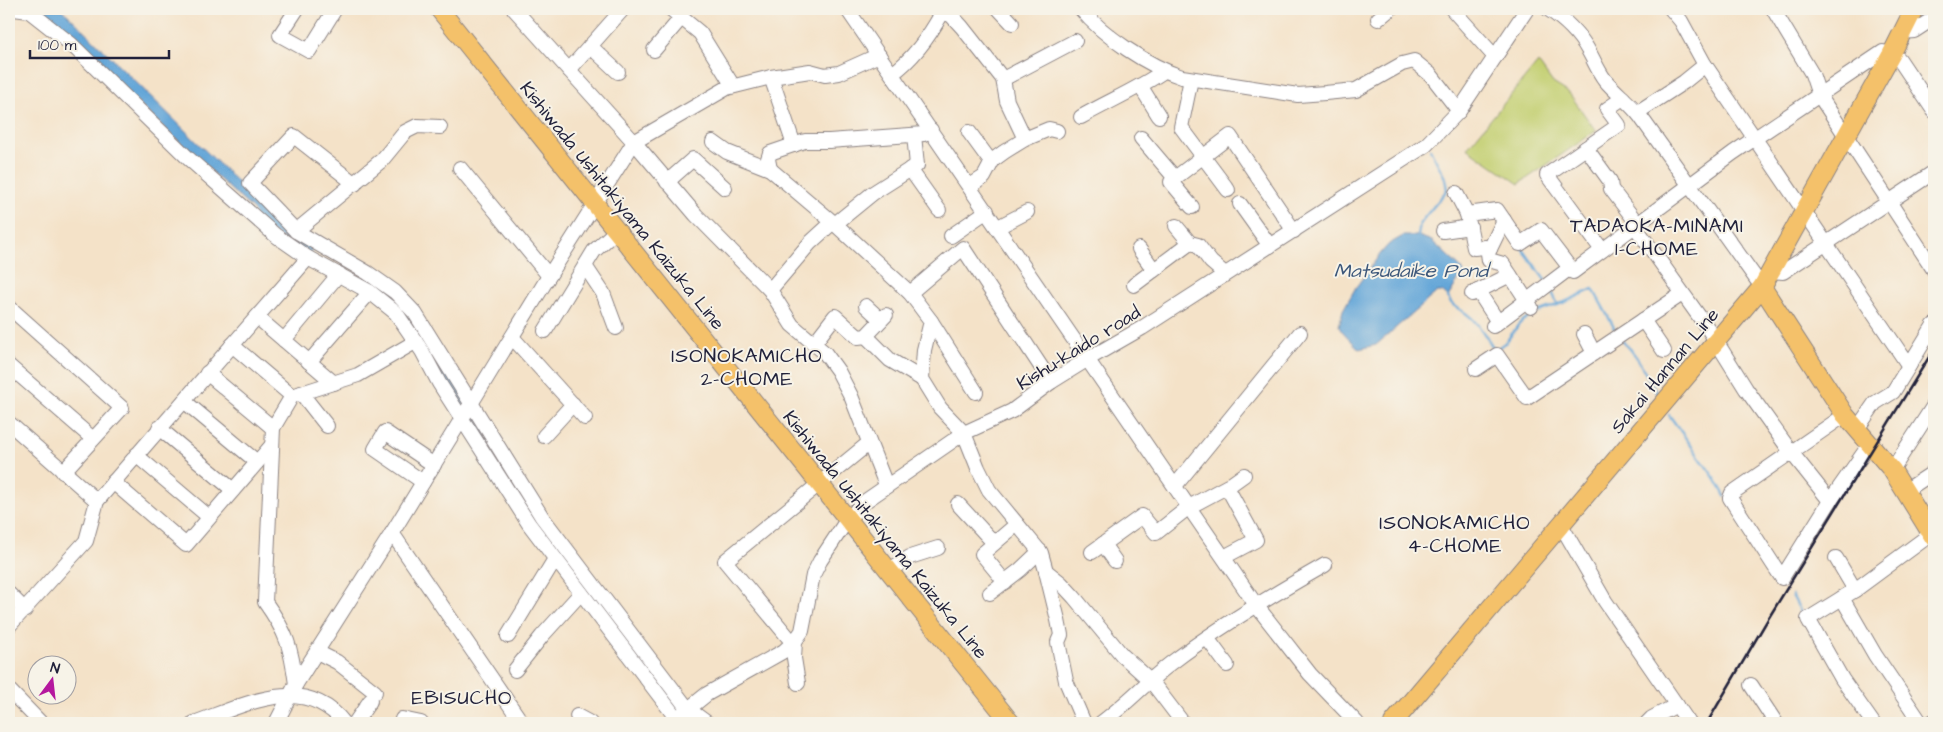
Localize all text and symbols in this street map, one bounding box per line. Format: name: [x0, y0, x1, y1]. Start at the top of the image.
scale bar: [30, 28, 169, 60]
text: 100 m: [38, 35, 77, 56]
street label: Kishiwada Ushitakiyama Kaizuka Line: [512, 76, 731, 337]
district label: TADAOKA-MINAMI 1-CHOME: [1570, 212, 1744, 263]
water label: Matsudaike Pond: [1334, 257, 1492, 285]
street label: Kishu-kaido road: [1012, 299, 1146, 397]
street label: Sakai Hannan Line: [1605, 302, 1726, 440]
district label: ISONOKAMICHO 2-CHOME: [671, 342, 823, 393]
street label: Kishiwada Ushitakiyama Kaizuka Line: [775, 405, 994, 666]
district label: ISONOKAMICHO 4-CHOME: [1379, 509, 1531, 560]
north arrow: [28, 654, 78, 704]
text: N: [48, 658, 62, 679]
district label: EBISUCHO: [412, 684, 512, 712]

